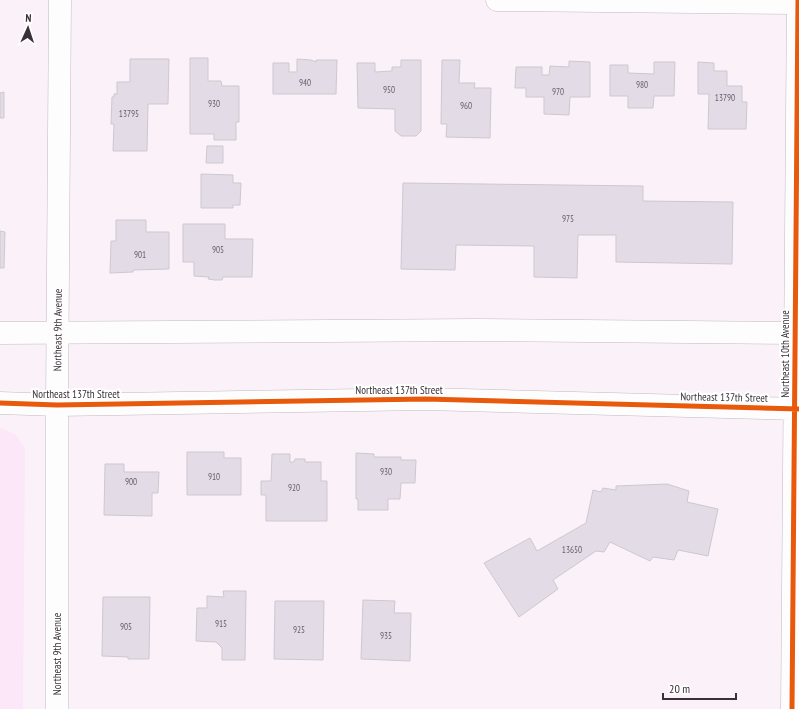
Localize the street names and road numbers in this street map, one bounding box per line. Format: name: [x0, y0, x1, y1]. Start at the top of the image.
street label: Northeast 9th Avenue: [50, 288, 65, 371]
street label: Northeast 10th Avenue: [778, 310, 792, 398]
street label: Northeast 137th Street: [355, 383, 443, 397]
street label: Northeast 137th Street: [32, 387, 120, 401]
street label: Northeast 137th Street: [680, 389, 768, 405]
street label: Northeast 9th Avenue: [50, 612, 64, 695]

